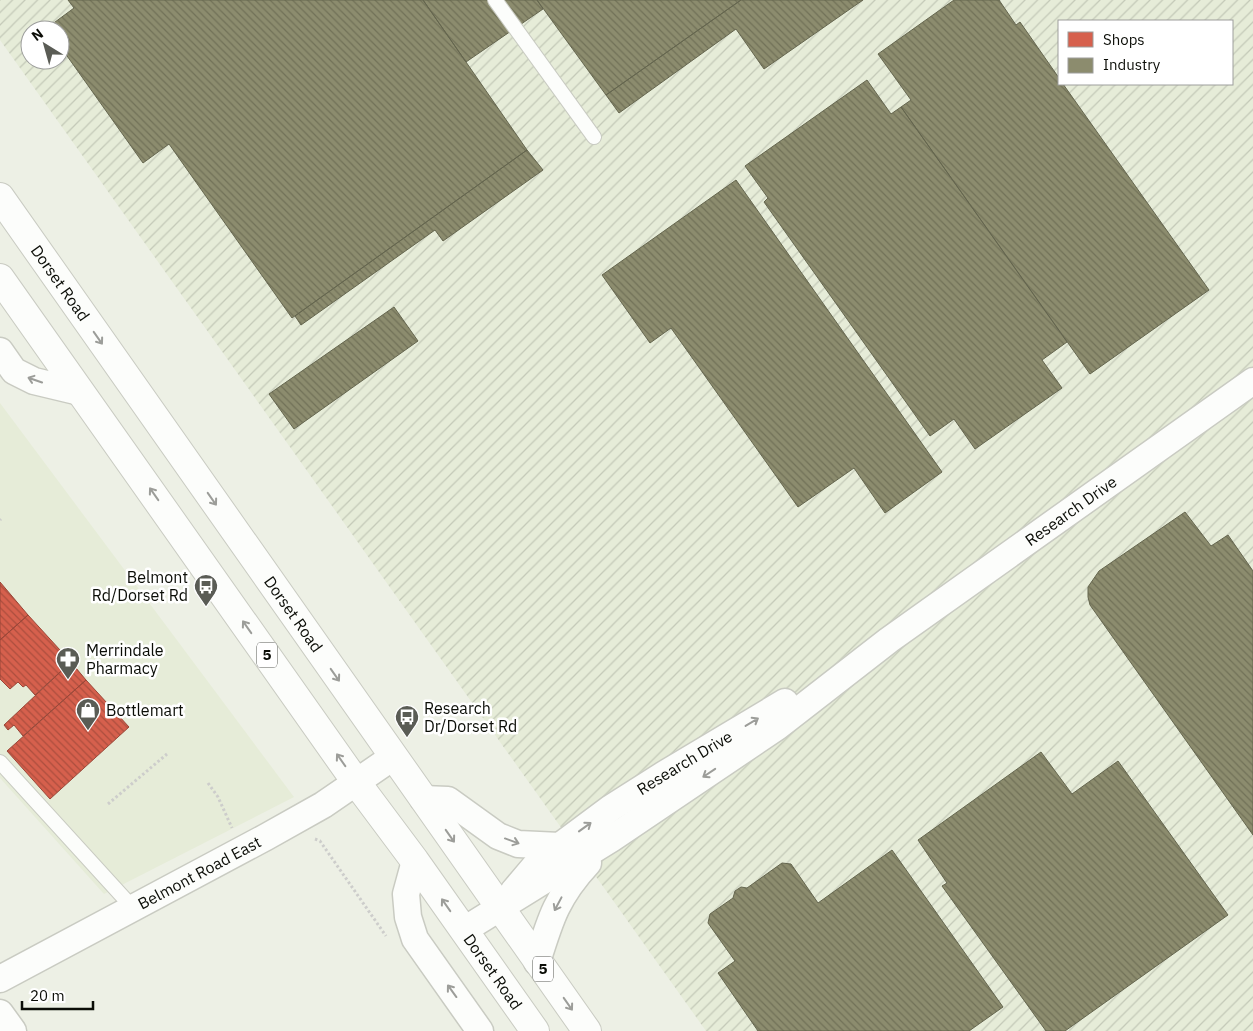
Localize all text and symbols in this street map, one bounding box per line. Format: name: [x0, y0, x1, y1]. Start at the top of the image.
north arrow: [20, 20, 70, 70]
legend: [1058, 20, 1233, 85]
text: N: [28, 24, 47, 45]
text: Shops: [1103, 30, 1145, 49]
text: Industry: [1103, 55, 1161, 74]
street label: Dorset Road: [27, 241, 94, 325]
one-way arrow: [93, 331, 103, 345]
one-way arrow: [28, 375, 43, 384]
street label: Research Drive: [1021, 471, 1121, 550]
one-way arrow: [149, 487, 159, 501]
one-way arrow: [207, 492, 217, 506]
place label: Belmont Rd/Dorset Rd: [92, 567, 188, 605]
street label: Dorset Road: [260, 572, 327, 656]
bus stop icon: Belmont Rd/Dorset Rd: [193, 573, 219, 607]
one-way arrow: [242, 620, 252, 634]
place label: Merrindale Pharmacy: [86, 640, 164, 678]
road number: 5: [257, 642, 277, 668]
pharmacy icon: Merrindale Pharmacy: [55, 646, 81, 680]
one-way arrow: [330, 668, 340, 682]
shop icon: Bottlemart: [75, 697, 101, 731]
place label: Research Dr/Dorset Rd: [424, 698, 517, 736]
place label: Bottlemart: [106, 700, 184, 720]
bus stop icon: Research Dr/Dorset Rd: [394, 704, 420, 738]
one-way arrow: [745, 716, 759, 726]
street label: Research Drive: [633, 726, 736, 799]
one-way arrow: [336, 753, 346, 767]
one-way arrow: [702, 768, 716, 778]
one-way arrow: [578, 822, 592, 832]
one-way arrow: [445, 829, 455, 843]
street label: Belmont Road East: [134, 832, 264, 914]
one-way arrow: [504, 837, 519, 846]
one-way arrow: [553, 896, 563, 911]
one-way arrow: [441, 899, 452, 912]
street label: Dorset Road: [459, 930, 527, 1013]
road number: 5: [533, 956, 553, 982]
scale bar: [22, 978, 94, 1010]
one-way arrow: [447, 984, 457, 998]
text: 20 m: [30, 986, 65, 1005]
one-way arrow: [563, 997, 573, 1011]

